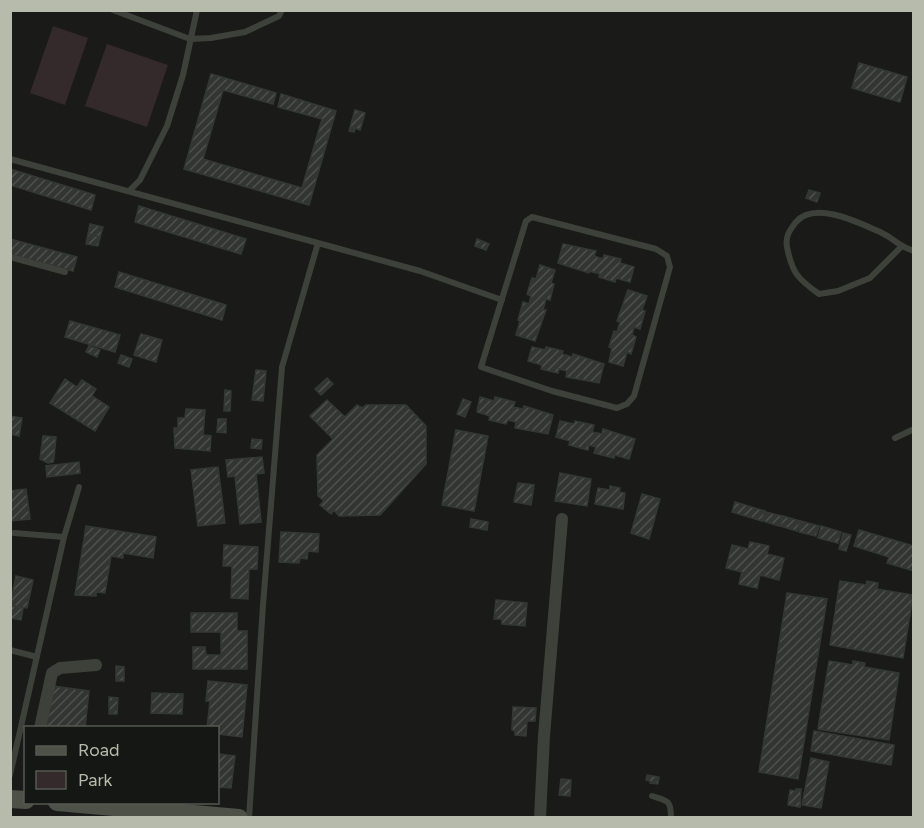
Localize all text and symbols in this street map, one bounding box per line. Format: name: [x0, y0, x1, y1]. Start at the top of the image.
legend: [24, 726, 219, 804]
text: Road: [78, 739, 119, 761]
text: Park: [78, 769, 113, 791]

